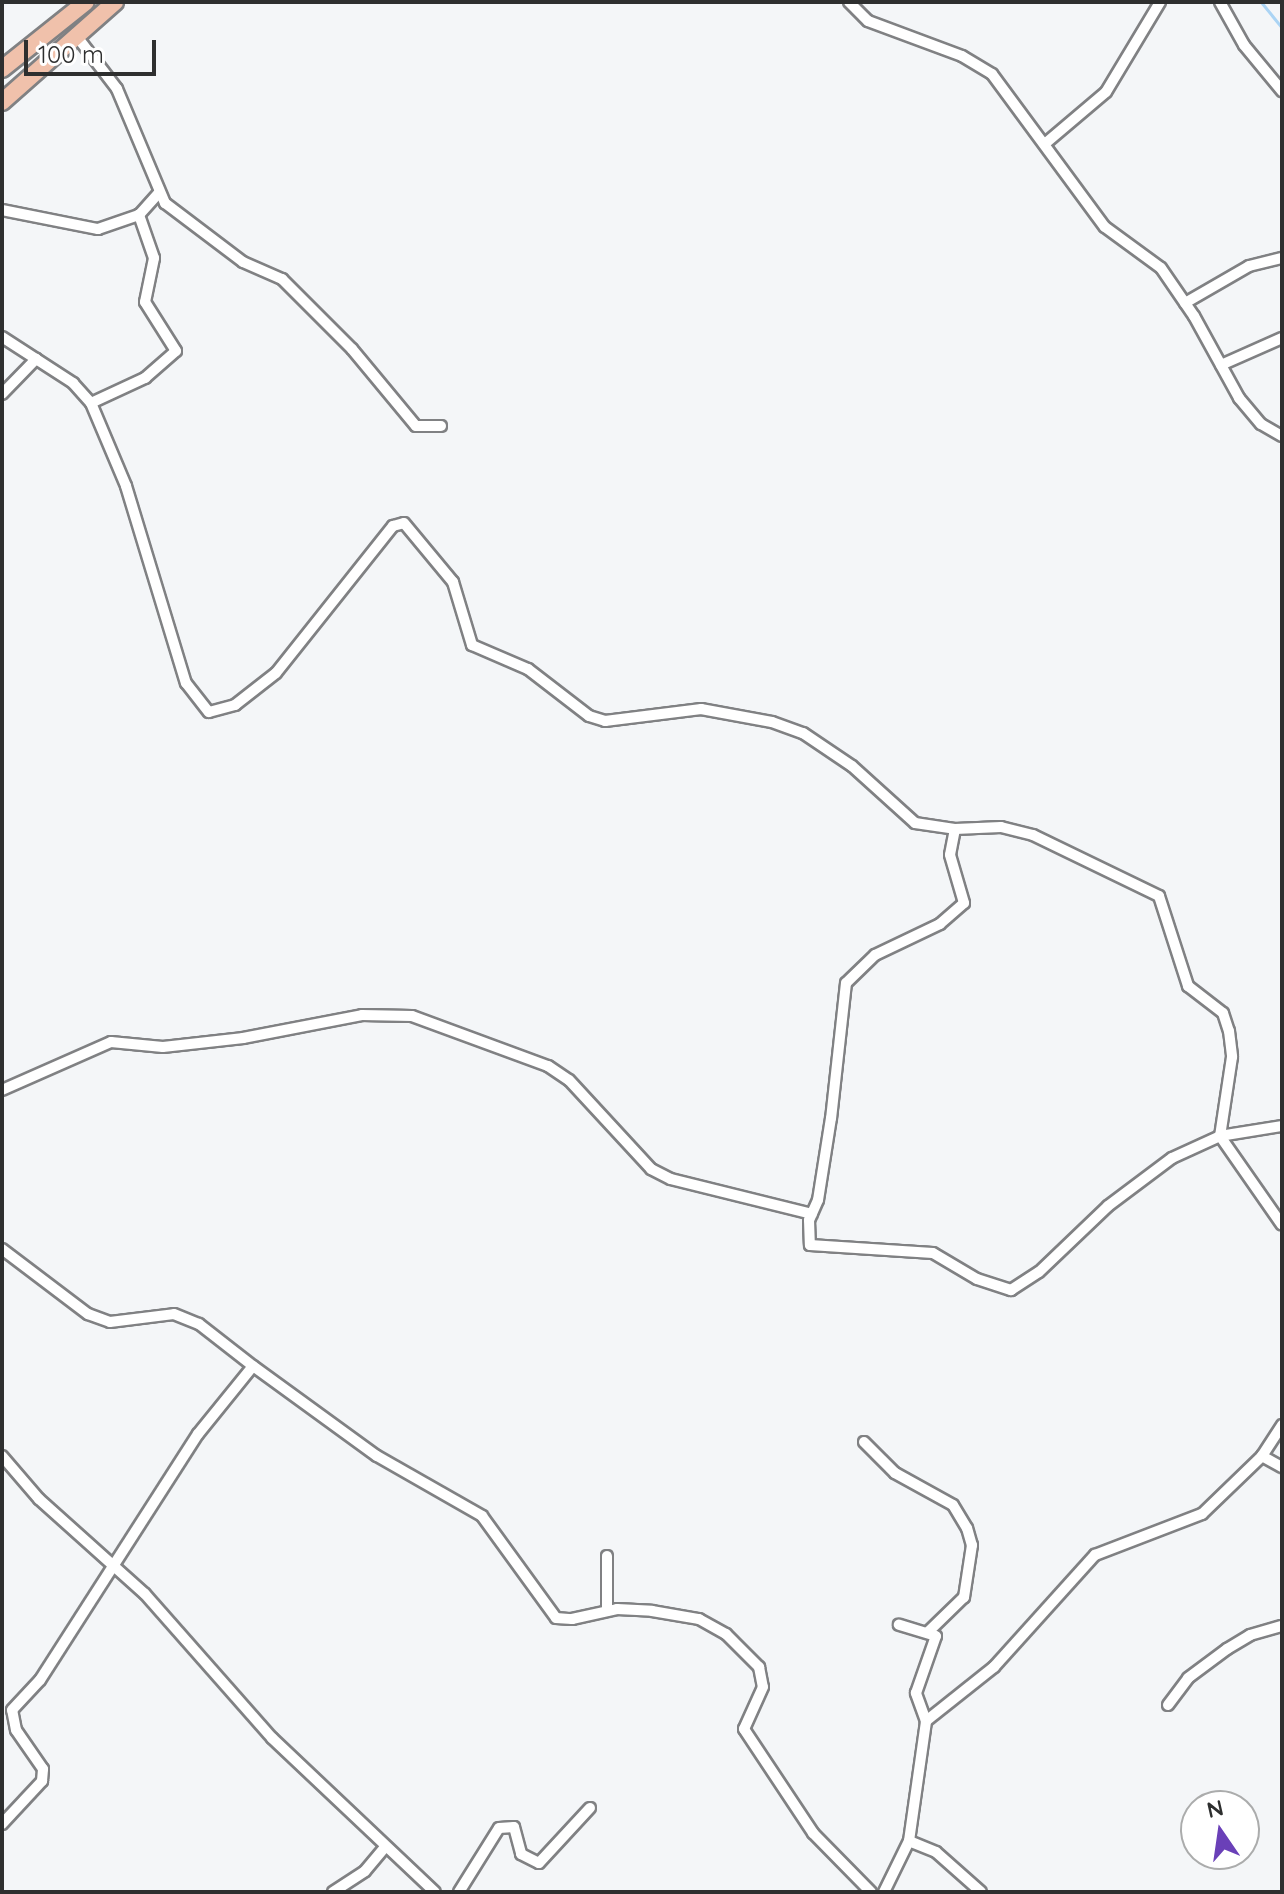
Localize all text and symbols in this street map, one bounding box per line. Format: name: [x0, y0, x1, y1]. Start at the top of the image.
scale bar: [28, 24, 160, 74]
text: 100 m: [38, 39, 104, 69]
north arrow: [1180, 1790, 1260, 1870]
text: N: [1204, 1793, 1226, 1824]

